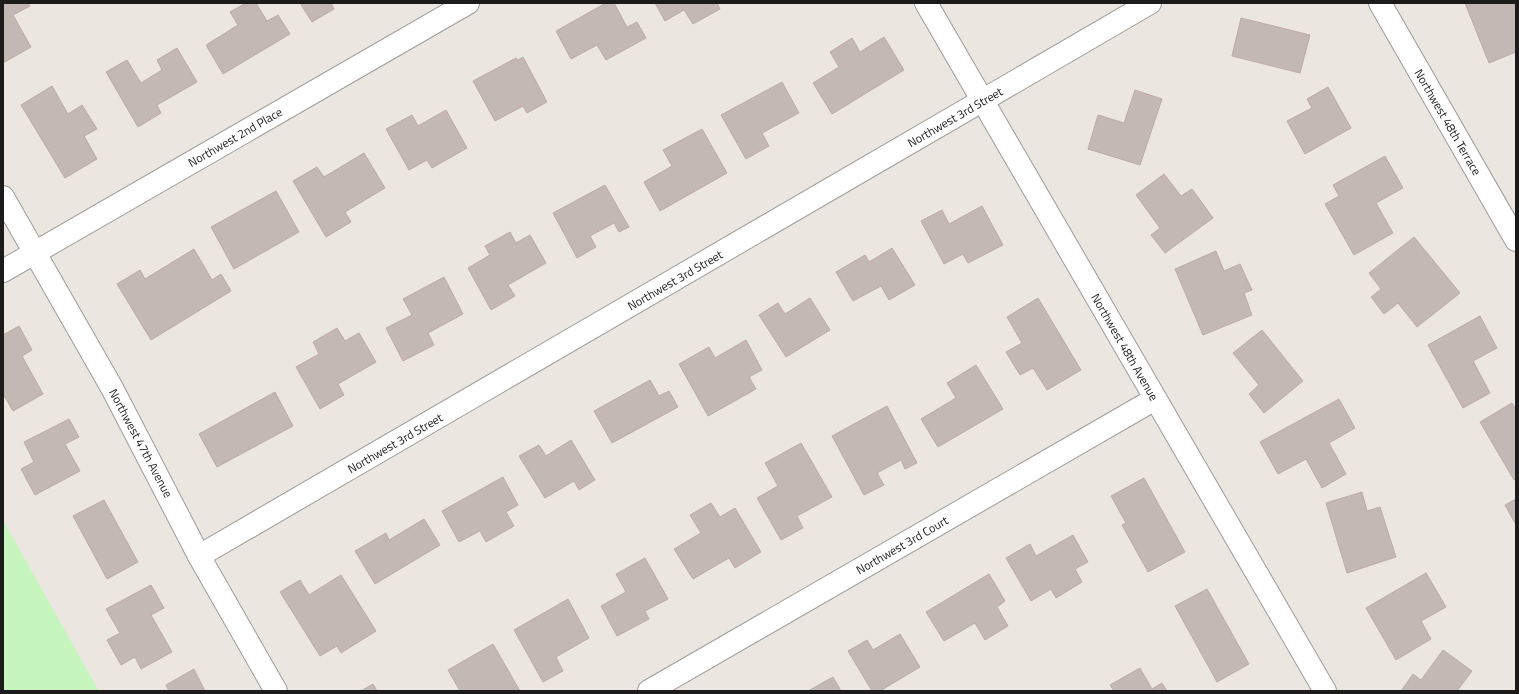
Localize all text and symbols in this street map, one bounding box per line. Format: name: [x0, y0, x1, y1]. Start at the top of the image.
street label: Northwest 48th Terrace: [1410, 65, 1486, 179]
street label: Northwest 3rd Street: [904, 82, 1007, 152]
street label: Northwest 2nd Place: [184, 102, 286, 172]
street label: Northwest 3rd Street: [624, 245, 727, 315]
street label: Northwest 48th Avenue: [1087, 290, 1163, 404]
street label: Northwest 47th Avenue: [104, 385, 178, 501]
street label: Northwest 3rd Street: [344, 408, 447, 478]
street label: Northwest 3rd Court: [852, 510, 952, 579]

